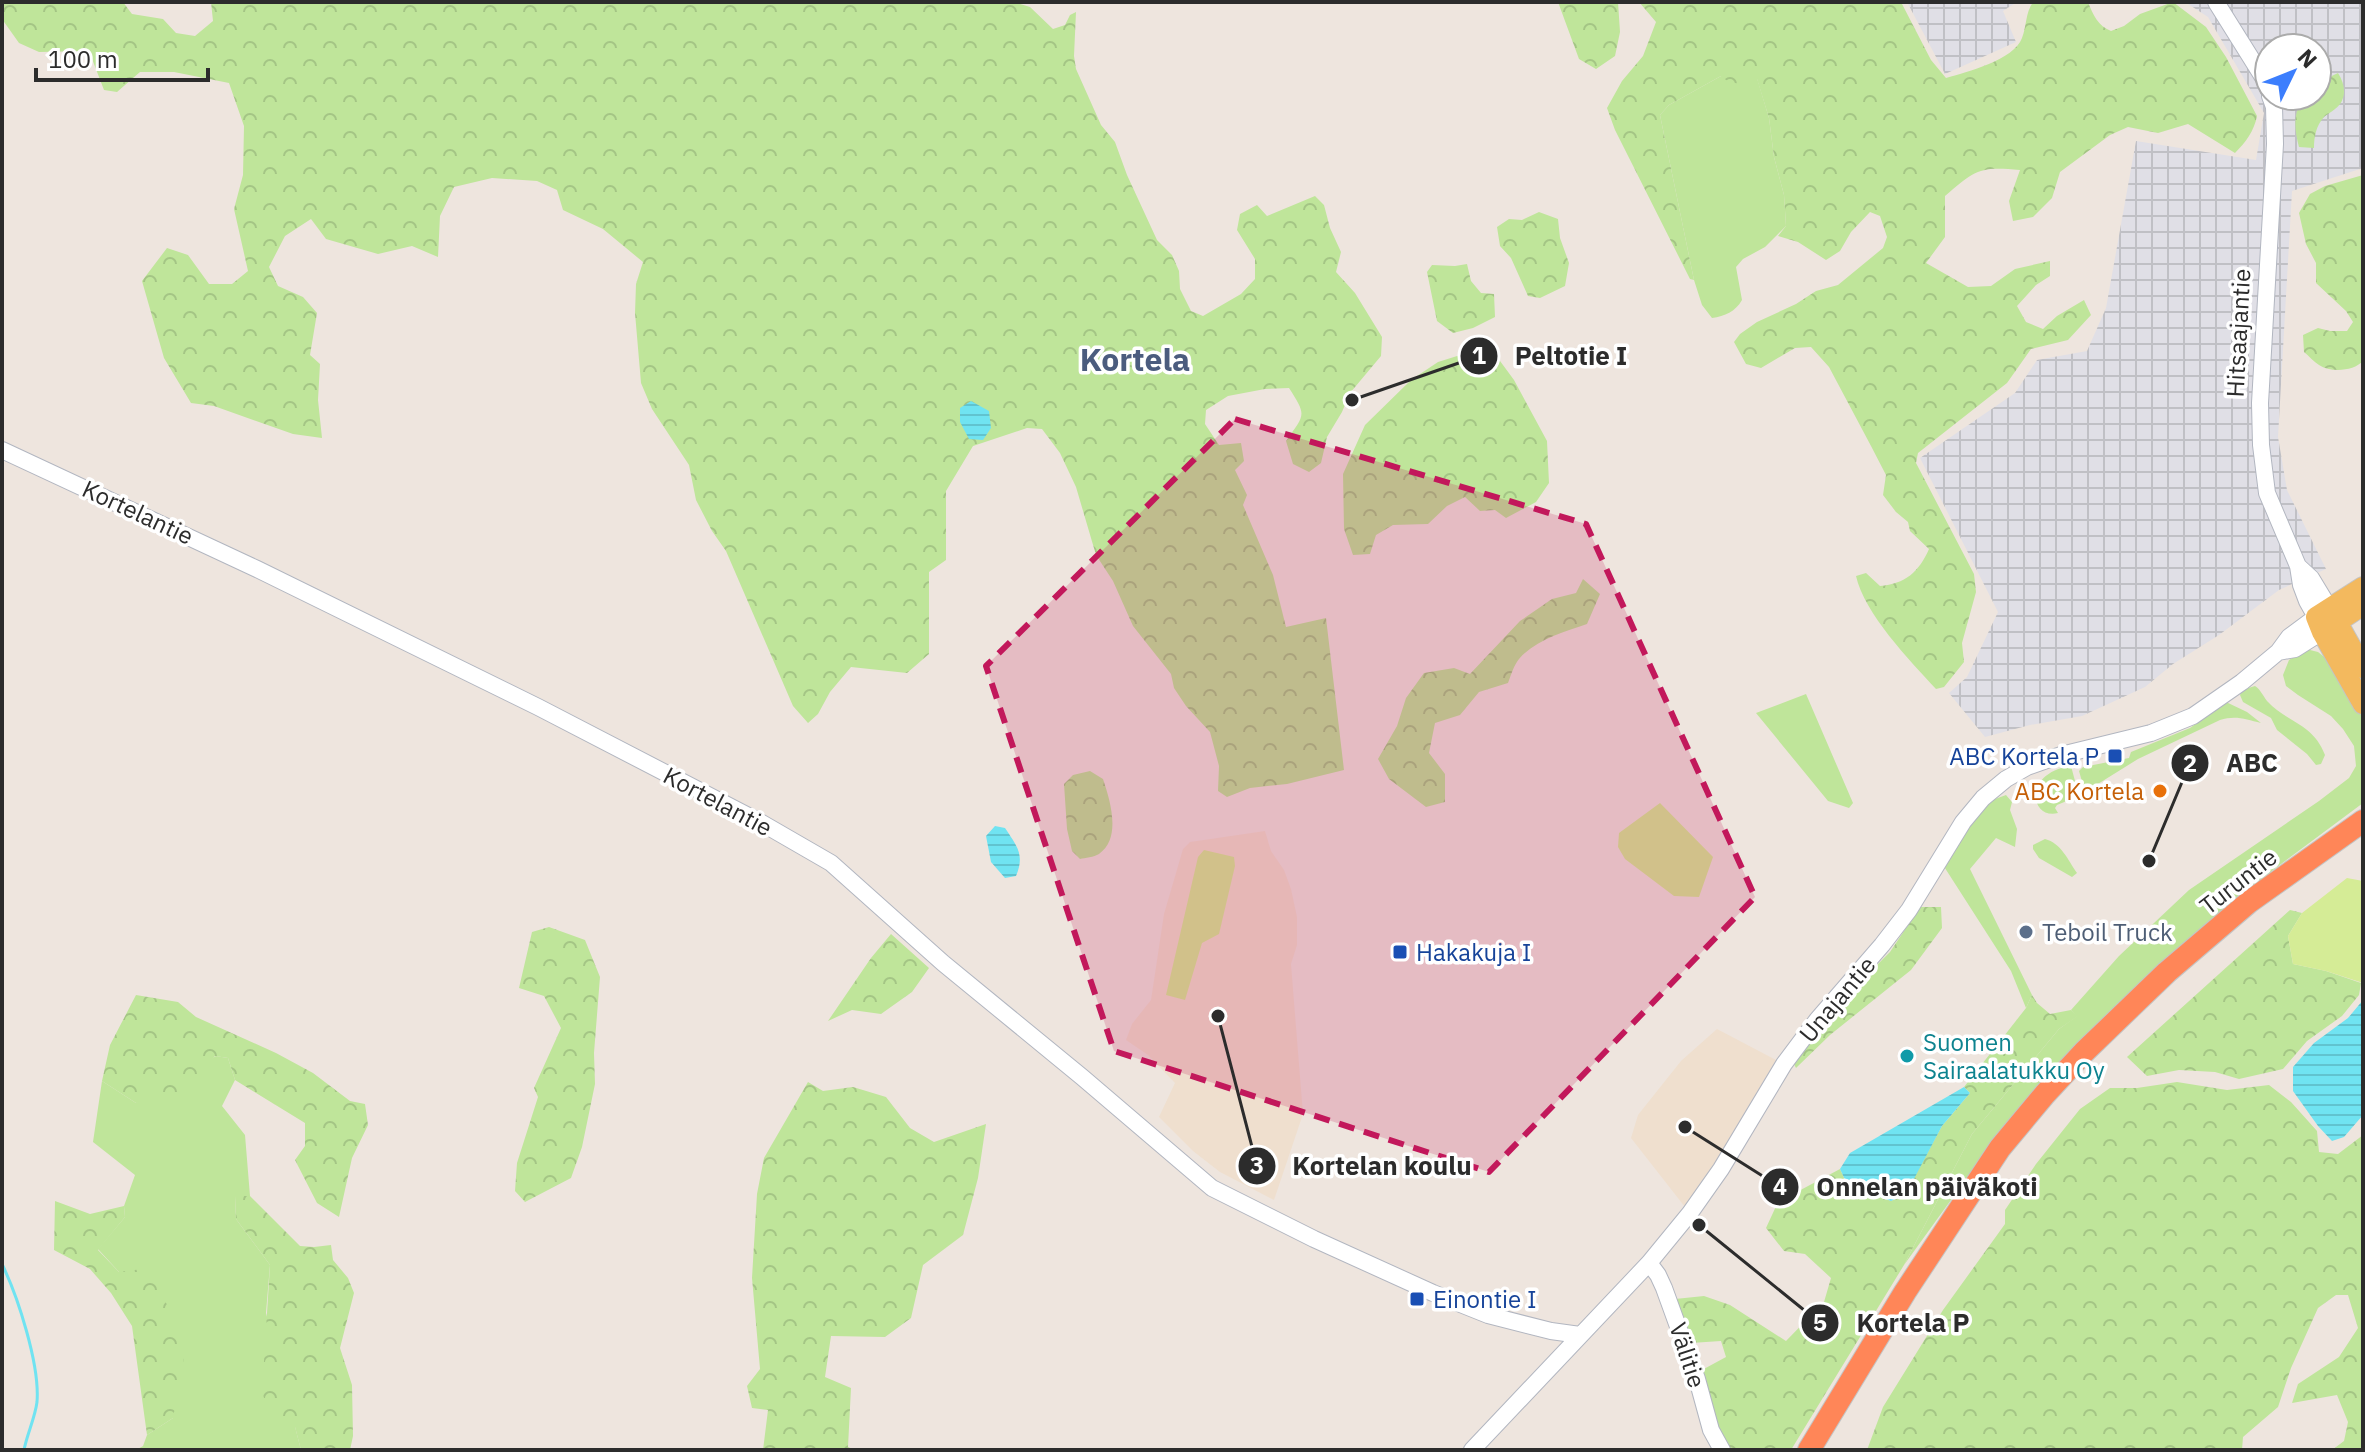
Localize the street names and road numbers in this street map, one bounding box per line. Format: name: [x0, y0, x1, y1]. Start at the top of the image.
street label: Hitsaajantie: [2219, 268, 2257, 398]
street label: Kortelantie: [77, 472, 199, 552]
street label: Kortelantie: [658, 759, 778, 843]
street label: Turuntie: [2193, 841, 2283, 921]
street label: Unajantie: [1792, 949, 1882, 1049]
street label: Välitie: [1662, 1318, 1714, 1392]

